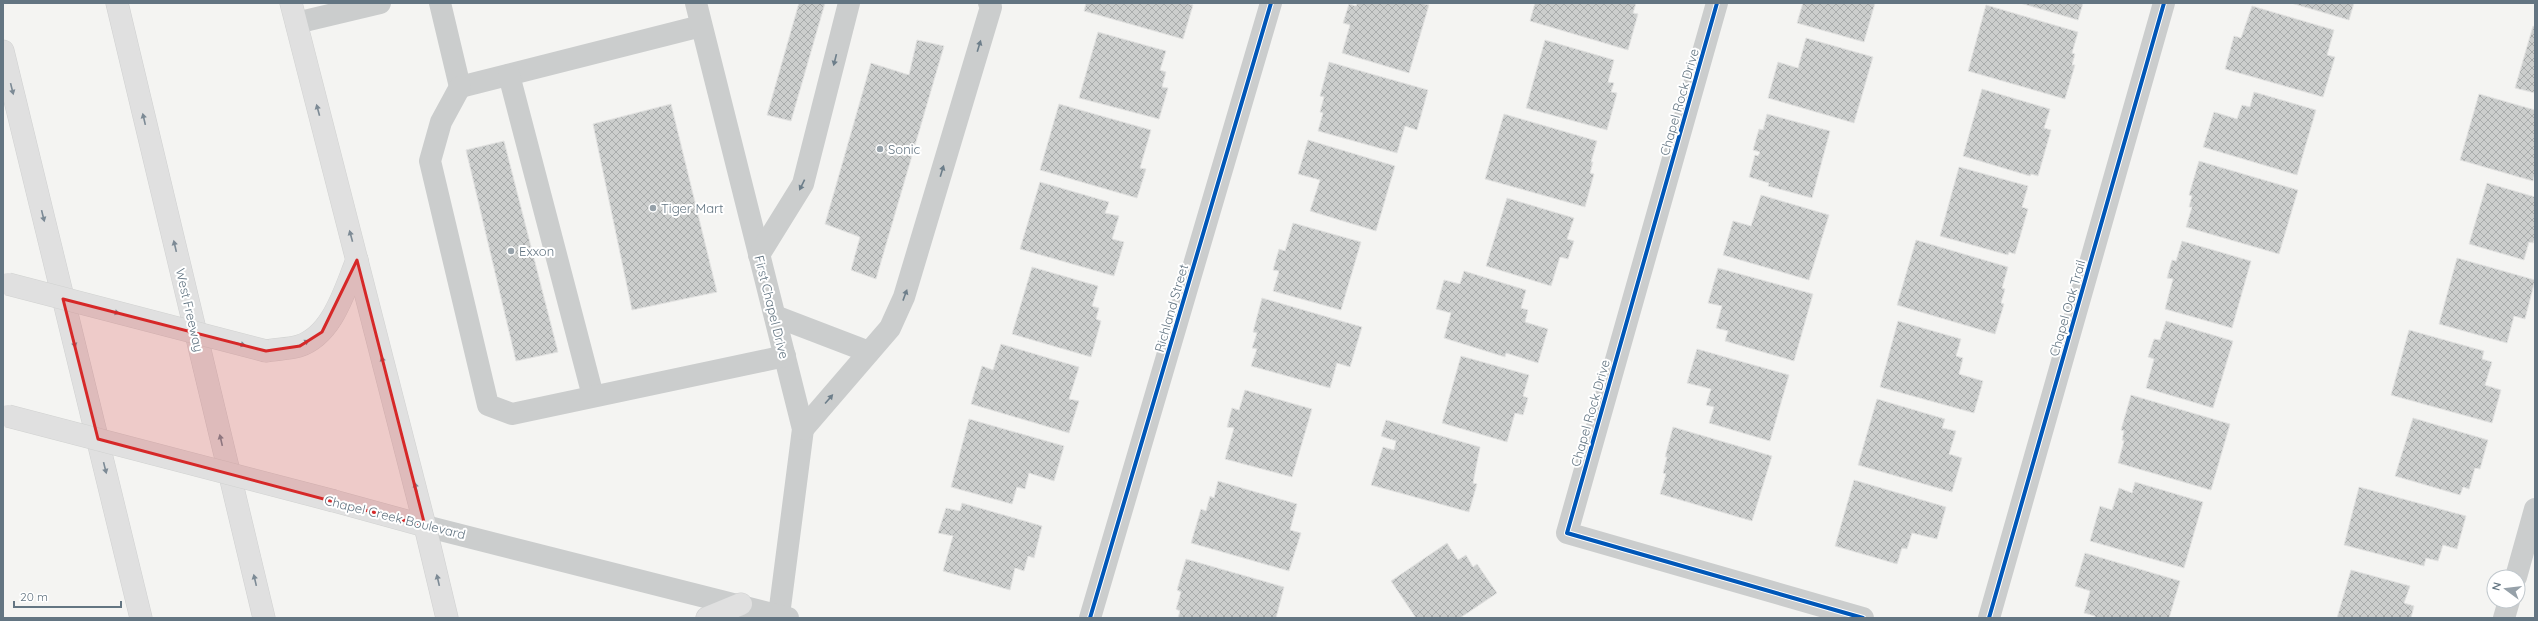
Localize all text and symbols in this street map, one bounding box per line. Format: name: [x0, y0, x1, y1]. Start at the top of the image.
one-way arrow: [976, 40, 982, 52]
street label: Chapel Rock Drive: [1656, 47, 1702, 157]
one-way arrow: [831, 53, 837, 66]
one-way arrow: [10, 83, 16, 96]
one-way arrow: [315, 104, 321, 116]
one-way arrow: [141, 113, 147, 125]
place label: Sonic: [888, 141, 920, 157]
marker: Sonic: [875, 144, 885, 154]
one-way arrow: [939, 164, 945, 176]
one-way arrow: [798, 179, 805, 191]
place label: Tiger Mart: [661, 200, 723, 216]
marker: Tiger Mart: [648, 203, 658, 213]
one-way arrow: [40, 210, 46, 222]
one-way arrow: [348, 230, 354, 242]
one-way arrow: [171, 239, 177, 252]
place label: Exxon: [519, 243, 554, 259]
marker: Exxon: [506, 246, 516, 256]
street label: First Chapel Drive: [751, 254, 793, 360]
street label: Chapel Oak Trail: [2046, 258, 2088, 358]
street label: Richland Street: [1151, 262, 1191, 354]
street label: West Freeway: [173, 267, 207, 353]
one-way arrow: [902, 289, 908, 301]
one-way arrow: [108, 309, 120, 315]
one-way arrow: [71, 336, 77, 348]
one-way arrow: [298, 340, 309, 346]
one-way arrow: [234, 341, 246, 347]
one-way arrow: [380, 356, 386, 368]
street label: Chapel Rock Drive: [1567, 358, 1613, 468]
one-way arrow: [824, 394, 833, 405]
one-way arrow: [218, 434, 224, 446]
one-way arrow: [102, 462, 108, 474]
one-way arrow: [412, 482, 418, 494]
street label: Chapel Creek Boulevard: [323, 492, 467, 542]
north arrow: [2486, 569, 2526, 609]
one-way arrow: [251, 574, 257, 586]
one-way arrow: [435, 574, 441, 586]
text: N: [2489, 581, 2504, 592]
scale bar: [14, 583, 121, 609]
text: 20 m: [20, 589, 48, 604]

